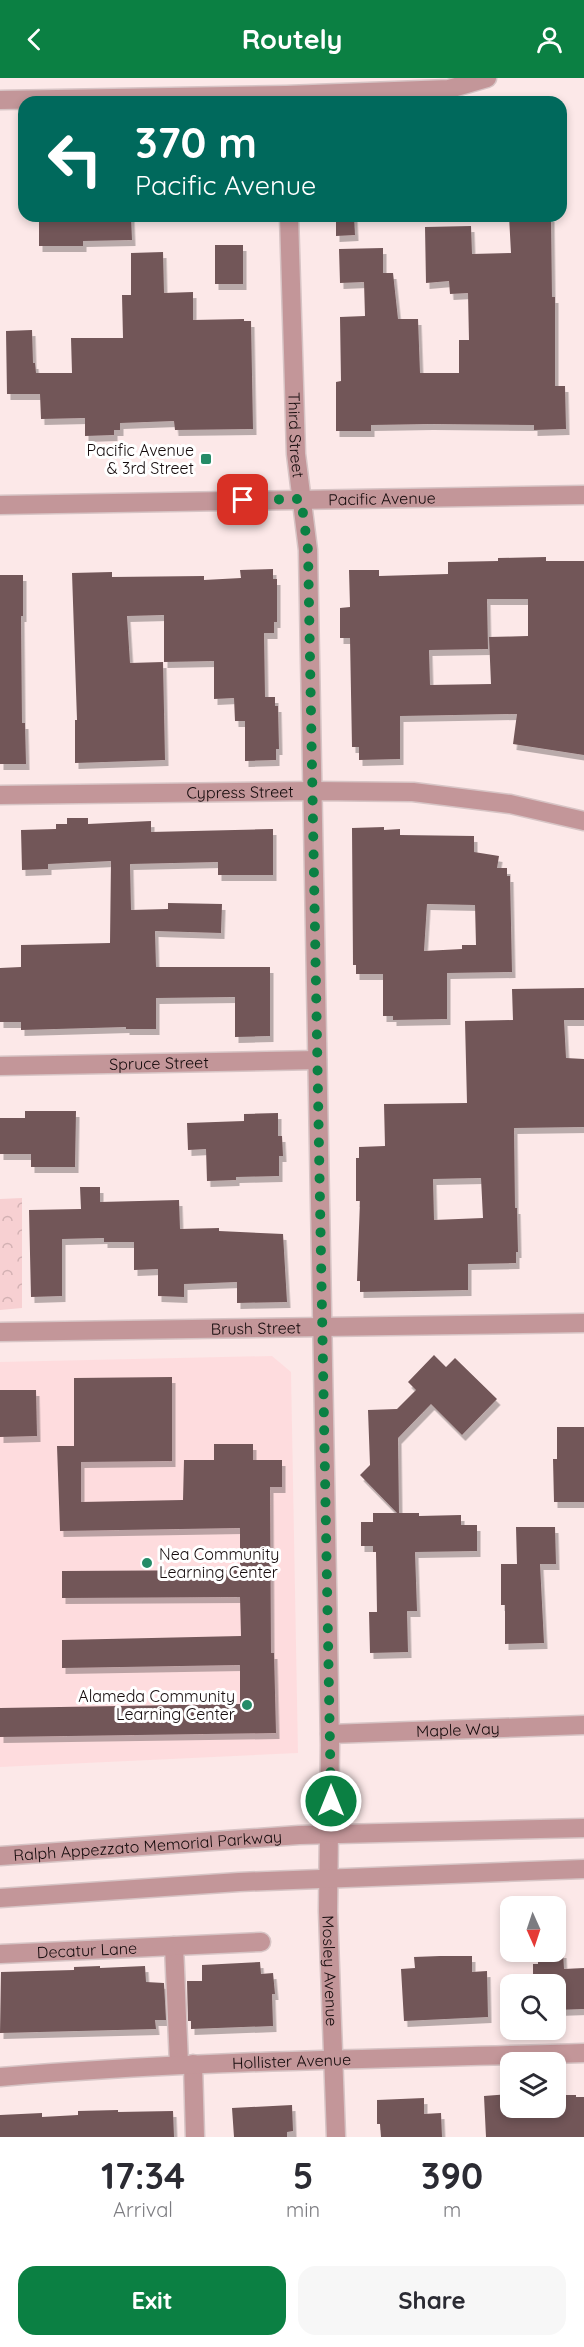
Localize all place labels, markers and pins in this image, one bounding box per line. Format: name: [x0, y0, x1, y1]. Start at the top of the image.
place label: Pacific Avenue & 3rd Street: [87, 440, 194, 478]
marker: Pacific Avenue & 3rd Street: [199, 452, 213, 466]
pin: [217, 474, 268, 525]
place label: Nea Community Learning Center: [159, 1544, 279, 1582]
marker: Nea Community Learning Center: [140, 1556, 154, 1570]
place label: Alameda Community Learning Center: [78, 1686, 235, 1724]
marker: Alameda Community Learning Center: [240, 1698, 254, 1712]

